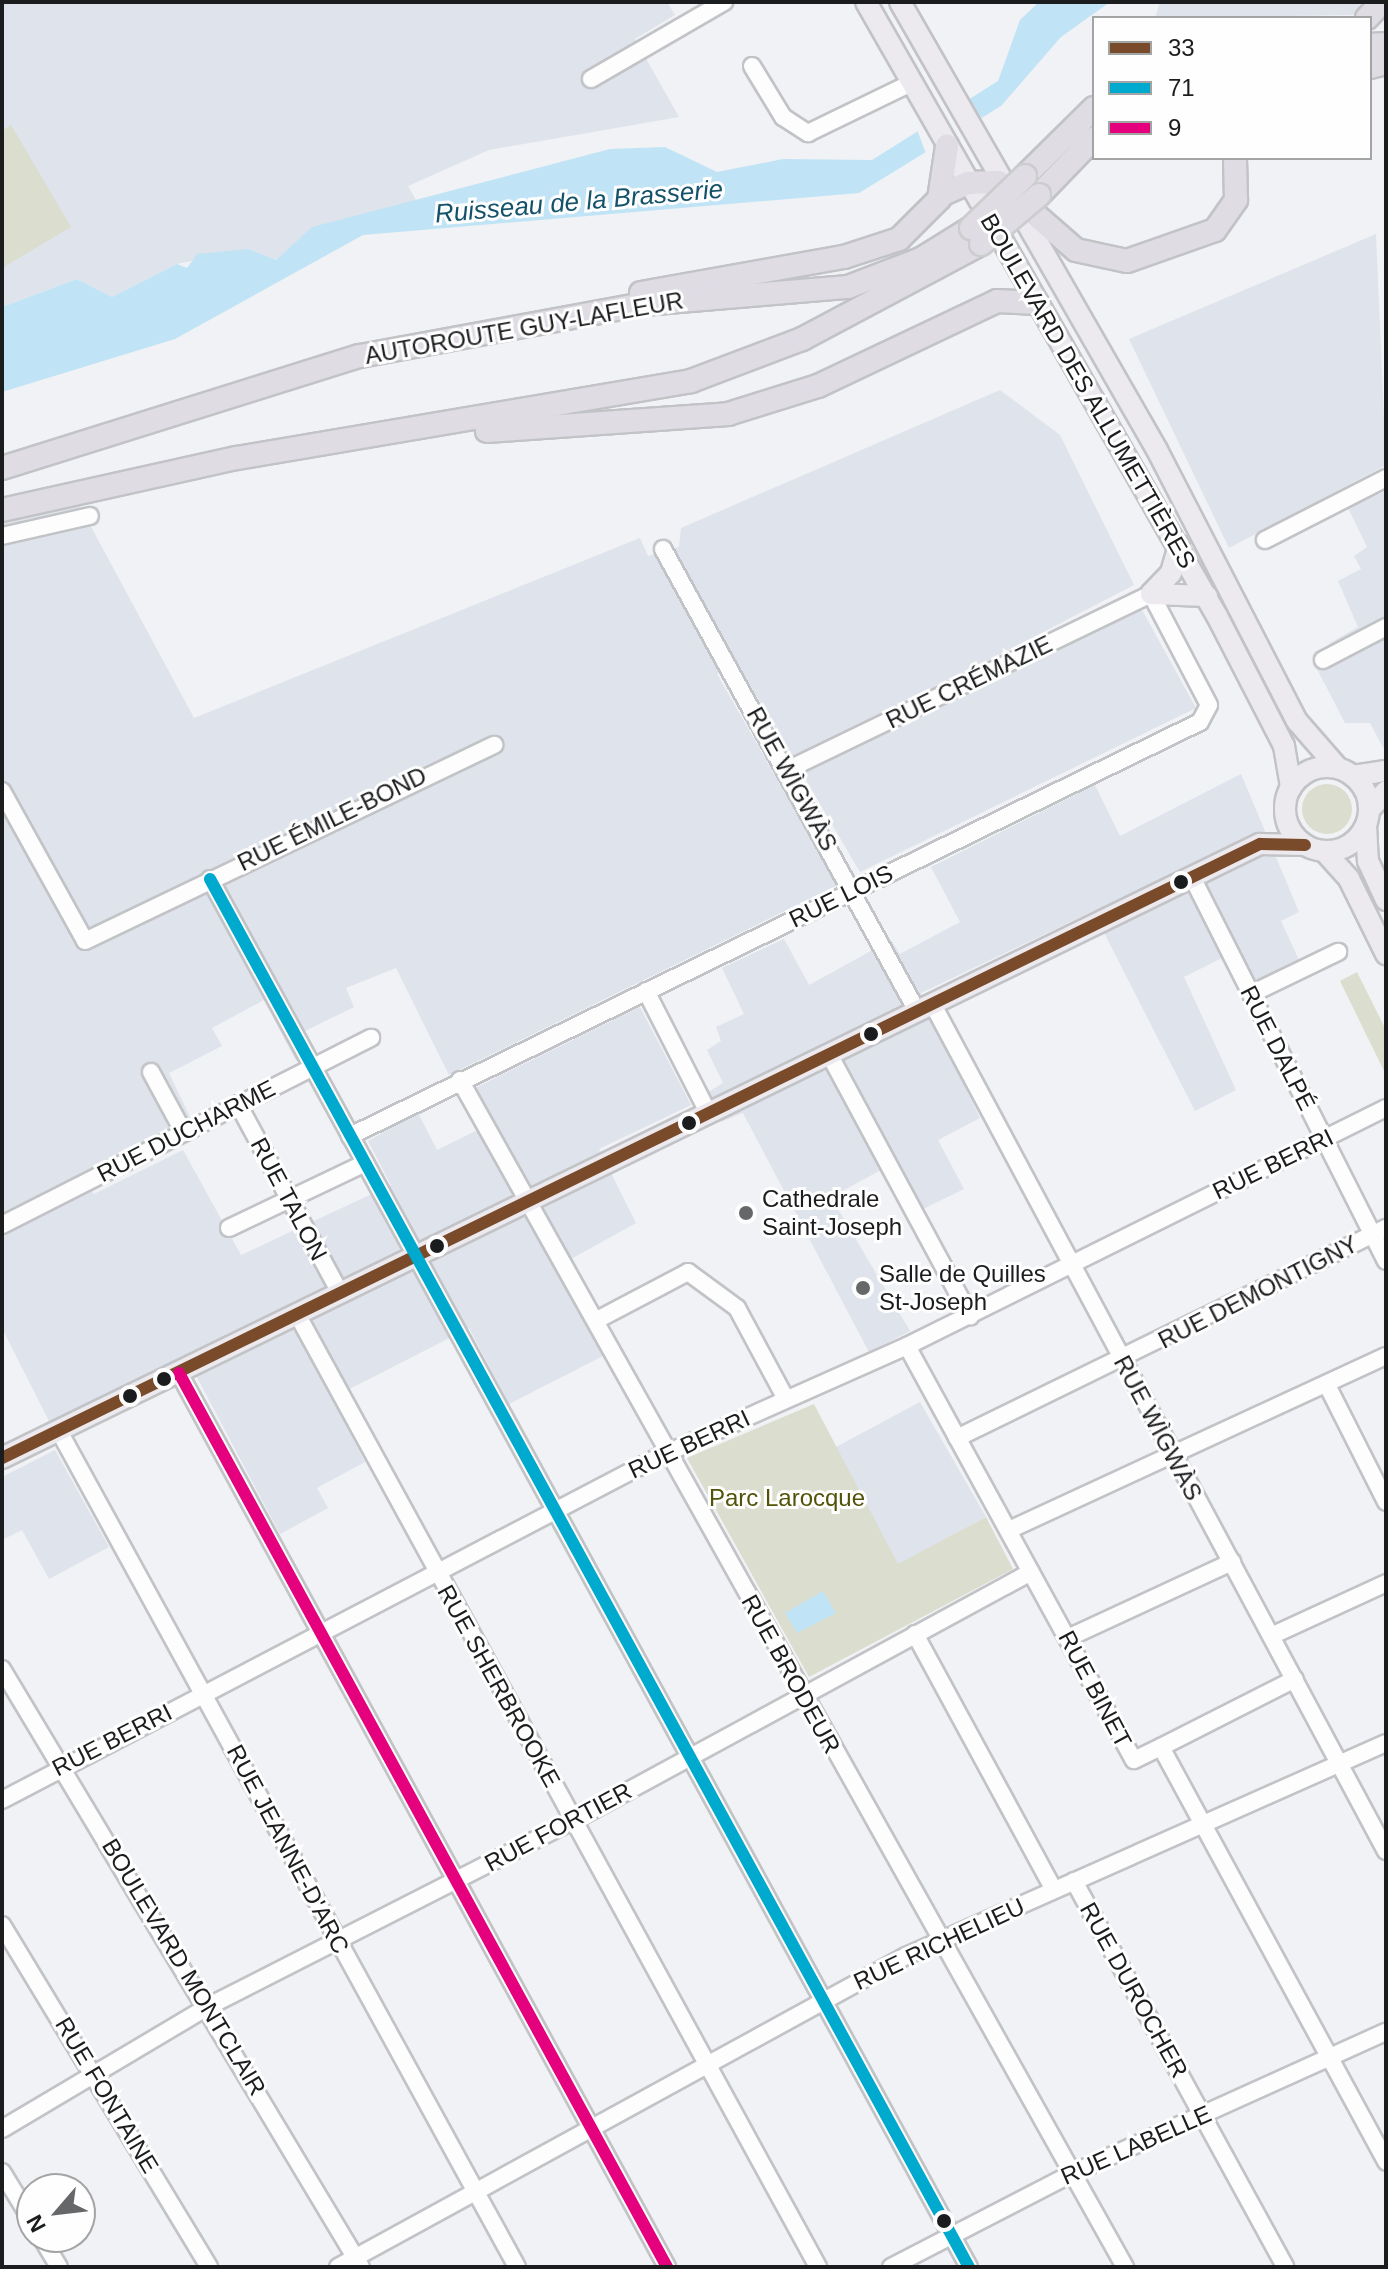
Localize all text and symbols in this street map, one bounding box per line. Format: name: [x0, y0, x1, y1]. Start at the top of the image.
legend: [1092, 16, 1372, 160]
text: 33: [1168, 34, 1195, 61]
text: 71: [1168, 74, 1195, 101]
text: 9: [1168, 114, 1181, 141]
water label: Ruisseau de la Brasserie: [434, 174, 724, 230]
street label: BOULEVARD DES ALLUMETTIÈRES: [974, 208, 1202, 574]
street label: AUTOROUTE GUY-LAFLEUR: [363, 286, 685, 370]
street label: RUE CRÉMAZIE: [881, 629, 1057, 735]
street label: RUE WÌGWÀS: [741, 702, 843, 856]
street label: RUE ÉMILE-BOND: [233, 761, 431, 877]
street label: RUE LOIS: [784, 859, 898, 933]
unlabelled marker: [1173, 874, 1189, 890]
street label: RUE DALPÉ: [1234, 981, 1322, 1115]
unlabelled marker: [863, 1026, 879, 1042]
street label: RUE DUCHARME: [92, 1074, 280, 1188]
unlabelled marker: [681, 1115, 697, 1131]
street label: RUE BERRI: [1208, 1122, 1338, 1206]
street label: RUE TALON: [244, 1132, 334, 1266]
place label: Cathedrale Saint-Joseph: [762, 1185, 902, 1241]
marker: Cathedrale Saint-Joseph: [737, 1204, 755, 1222]
street label: RUE DEMONTIGNY: [1153, 1229, 1363, 1355]
unlabelled marker: [429, 1238, 445, 1254]
place label: Salle de Quilles St-Joseph: [879, 1260, 1046, 1316]
marker: Salle de Quilles St-Joseph: [854, 1279, 872, 1297]
street label: RUE WÌGWÀS: [1108, 1351, 1208, 1505]
unlabelled marker: [156, 1371, 172, 1387]
unlabelled marker: [122, 1388, 138, 1404]
street label: RUE BERRI: [624, 1403, 754, 1485]
park label: Parc Larocque: [709, 1484, 865, 1512]
street label: RUE SHERBROOKE: [431, 1580, 567, 1792]
street label: RUE BRODEUR: [735, 1589, 847, 1759]
street label: RUE BINET: [1052, 1626, 1138, 1752]
street label: RUE BERRI: [47, 1698, 177, 1782]
street label: RUE JEANNE-D'ARC: [221, 1740, 355, 1958]
street label: RUE FORTIER: [480, 1776, 636, 1878]
street label: BOULEVARD MONTCLAIR: [96, 1833, 272, 2101]
street label: RUE RICHELIEU: [849, 1892, 1029, 1996]
street label: RUE DUROCHER: [1074, 1897, 1194, 2083]
street label: RUE FONTAINE: [49, 2012, 165, 2178]
street label: RUE LABELLE: [1056, 2099, 1216, 2191]
north arrow: [16, 2173, 96, 2253]
text: N: [21, 2211, 51, 2236]
unlabelled marker: [936, 2213, 952, 2229]

